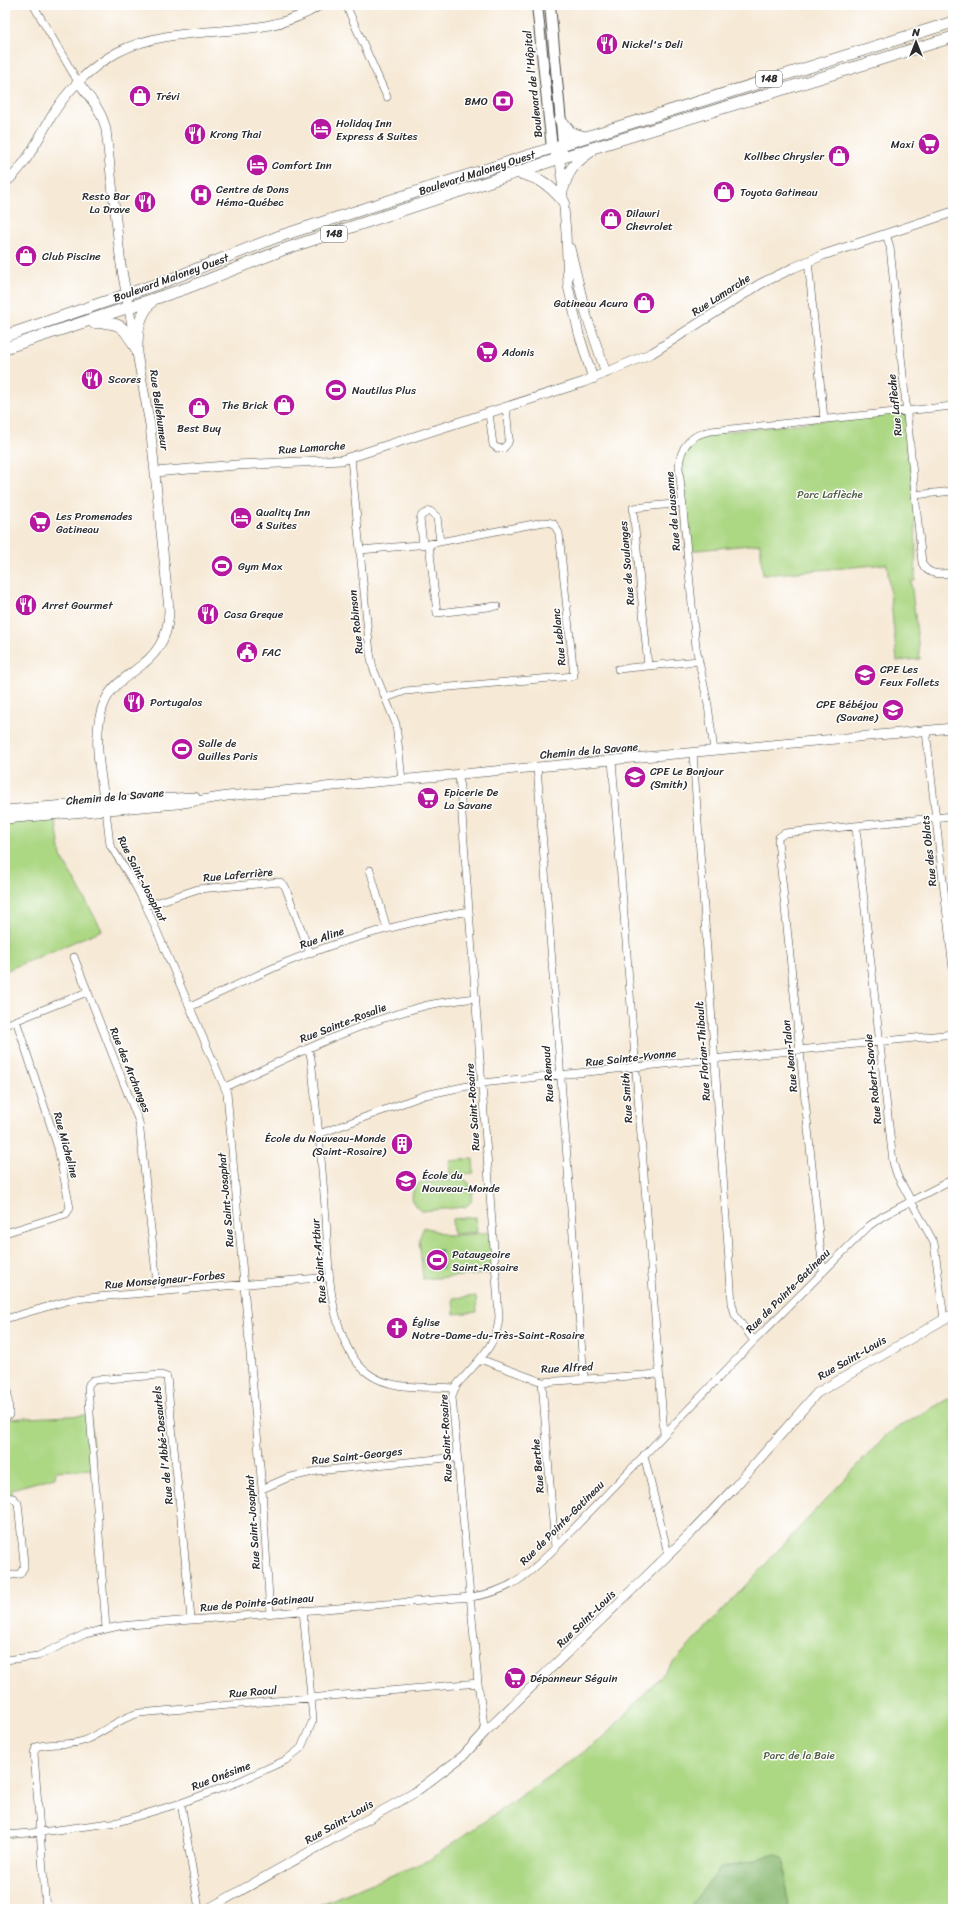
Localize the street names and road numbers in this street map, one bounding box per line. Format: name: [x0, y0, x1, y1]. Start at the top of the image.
street label: Boulevard de l'Hôpital: [518, 28, 548, 139]
road number: 148: [756, 71, 782, 87]
street label: Boulevard Maloney Ouest: [416, 145, 538, 201]
road number: 148: [321, 226, 347, 242]
street label: Boulevard Maloney Ouest: [111, 248, 232, 308]
street label: Rue Lamarche: [688, 269, 755, 321]
street label: Rue Bellehumeur: [144, 368, 174, 453]
street label: Rue Laflèche: [882, 373, 908, 437]
street label: Rue Lamarche: [278, 436, 346, 460]
street label: Rue de Lausanne: [660, 470, 686, 552]
street label: Rue de Soulanges: [614, 519, 640, 606]
street label: Rue Robinson: [343, 589, 369, 655]
street label: Rue Leblanc: [546, 607, 571, 667]
street label: Chemin de la Savane: [539, 737, 639, 765]
street label: Chemin de la Savane: [65, 783, 165, 811]
street label: Rue des Oblats: [916, 814, 942, 887]
street label: Rue Saint-Josaphat: [112, 832, 172, 926]
street label: Rue Laferrière: [202, 862, 274, 888]
street label: Rue Aline: [297, 921, 347, 954]
street label: Rue Sainte-Rosalie: [297, 997, 390, 1048]
street label: Rue Florian-Thibault: [690, 1000, 716, 1102]
street label: Rue Jean-Talon: [777, 1019, 803, 1093]
street label: Rue des Archanges: [104, 1024, 156, 1117]
street label: Rue Robert-Savoie: [859, 1033, 887, 1125]
street label: Rue Renaud: [536, 1044, 559, 1103]
street label: Rue Sainte-Yvonne: [585, 1044, 678, 1072]
street label: Rue Saint-Rosaire: [460, 1062, 486, 1151]
street label: Rue Smith: [616, 1072, 638, 1124]
street label: Rue Micheline: [48, 1110, 84, 1181]
street label: Rue Saint-Josaphat: [212, 1151, 240, 1248]
street label: Rue Saint-Arthur: [306, 1217, 332, 1304]
street label: Rue de Pointe-Gatineau: [741, 1244, 835, 1338]
street label: Rue Monseigneur-Forbes: [104, 1265, 227, 1295]
street label: Rue Saint-Louis: [814, 1330, 890, 1385]
street label: Rue Alfred: [541, 1357, 595, 1379]
street label: Rue de l'Abbé-Desautels: [147, 1384, 179, 1505]
street label: Rue Saint-Rosaire: [434, 1393, 458, 1482]
street label: Rue Berthe: [526, 1438, 550, 1494]
street label: Rue Saint-Georges: [311, 1442, 404, 1470]
street label: Rue Saint-Josaphat: [240, 1474, 266, 1570]
street label: Rue de Pointe-Gatineau: [515, 1476, 609, 1570]
street label: Rue Saint-Louis: [552, 1585, 620, 1652]
street label: Rue de Pointe-Gatineau: [199, 1589, 315, 1617]
street label: Rue Raoul: [228, 1680, 279, 1704]
street label: Rue Onésime: [189, 1756, 254, 1796]
street label: Rue Saint-Louis: [301, 1794, 377, 1849]

